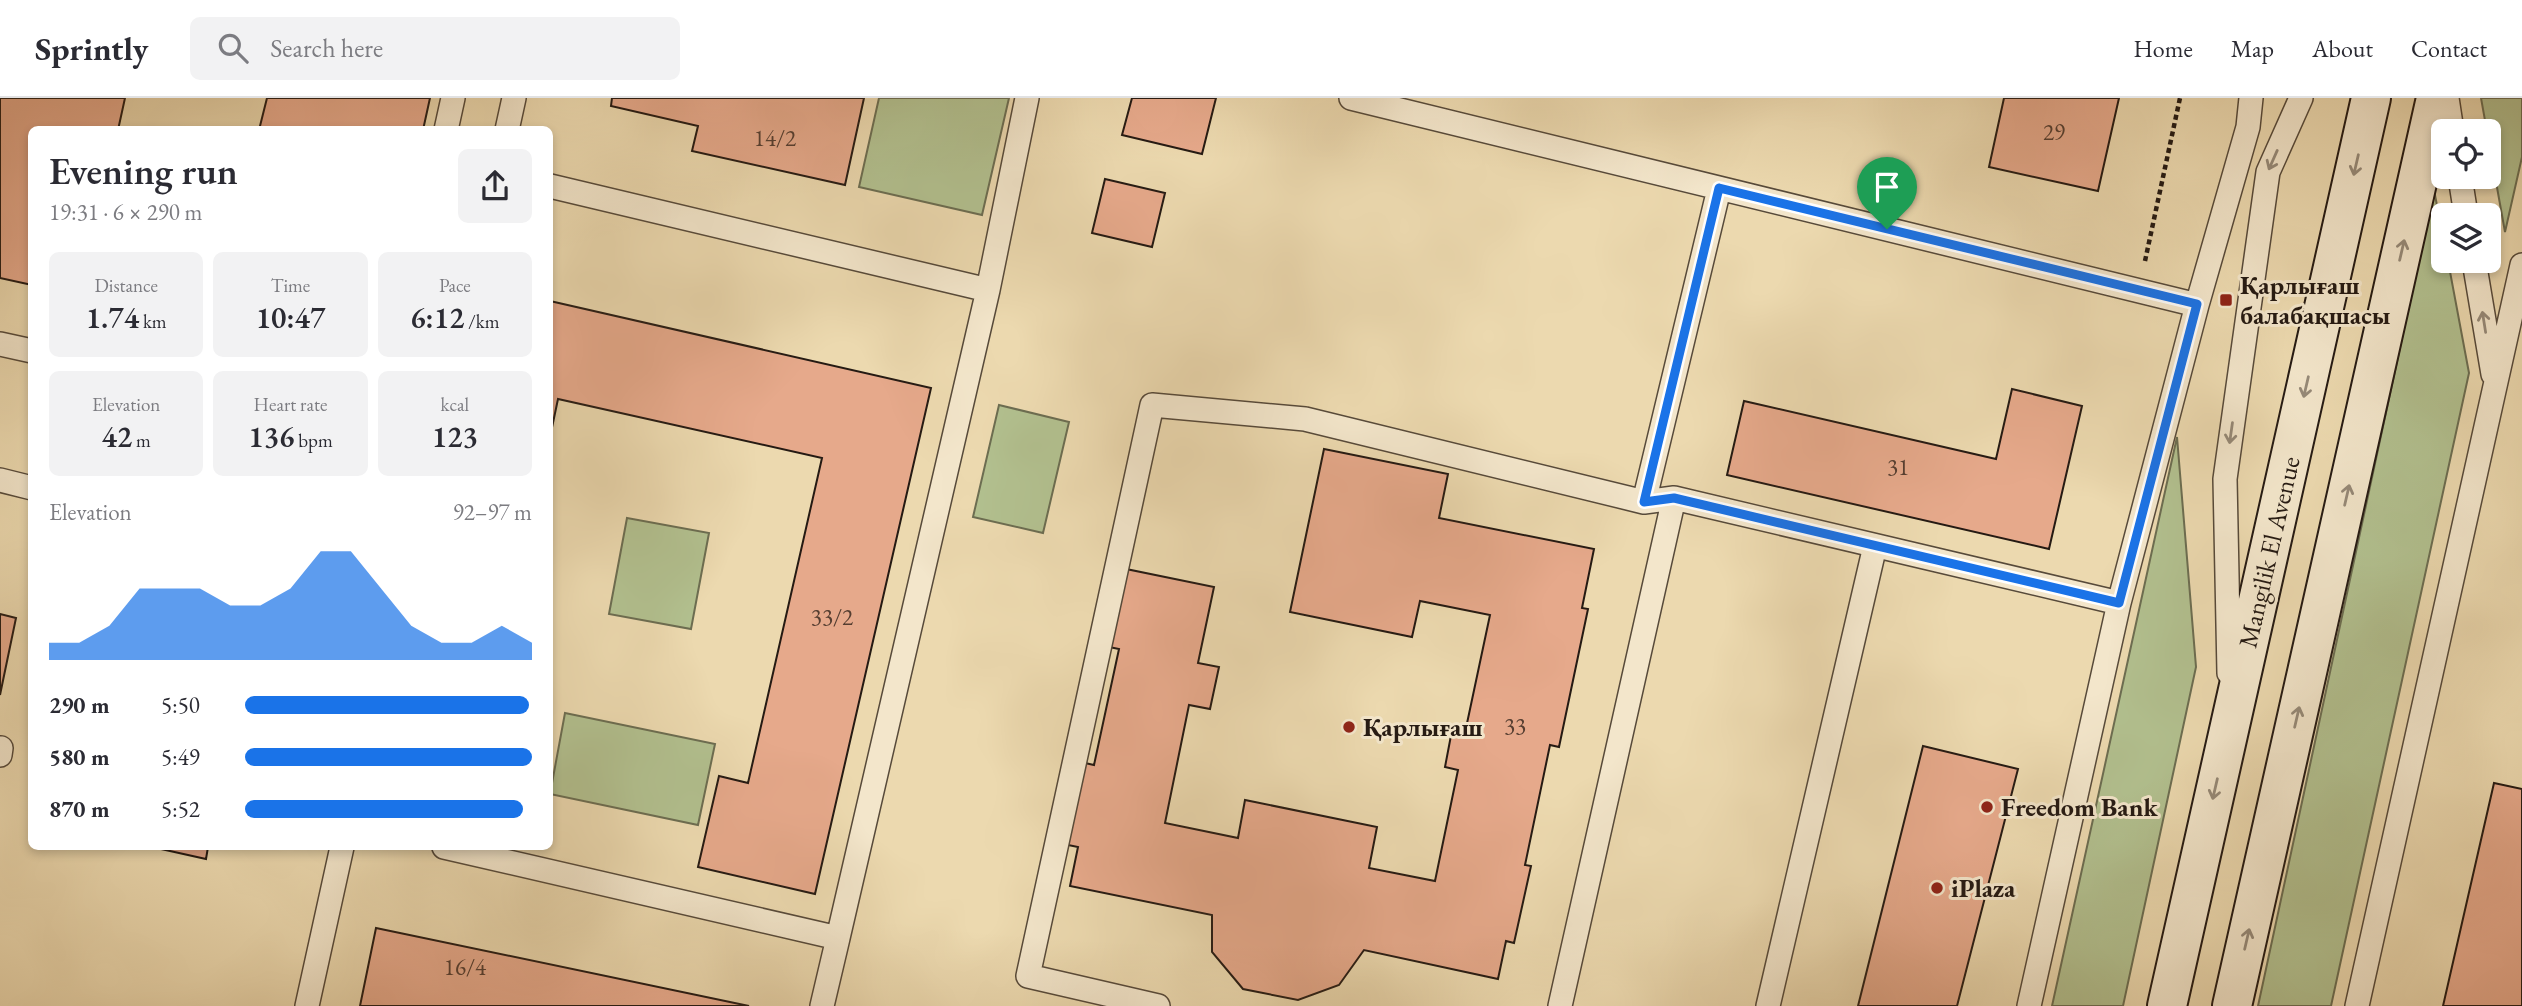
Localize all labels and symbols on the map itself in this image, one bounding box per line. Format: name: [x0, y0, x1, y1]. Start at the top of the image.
house number: 29: [2043, 117, 2065, 147]
house number: 14/2: [754, 123, 796, 153]
one-way arrow: [2266, 149, 2279, 171]
one-way arrow: [2349, 153, 2362, 176]
pin: [1857, 157, 1917, 229]
one-way arrow: [2396, 239, 2410, 262]
place label: Қарлығаш балабақшасы: [2240, 268, 2391, 332]
marker: Қарлығаш балабақшасы: [2218, 292, 2234, 308]
one-way arrow: [2477, 311, 2490, 334]
one-way arrow: [2299, 375, 2312, 397]
one-way arrow: [2224, 421, 2237, 444]
house number: 31: [1887, 452, 1909, 482]
street label: Mangilik El Avenue: [2230, 453, 2308, 651]
one-way arrow: [2341, 485, 2354, 507]
house number: 33/2: [811, 602, 853, 632]
one-way arrow: [2291, 706, 2304, 729]
place label: Қарлығаш: [1363, 710, 1482, 744]
house number: 33: [1504, 711, 1526, 741]
marker: Қарлығаш: [1341, 719, 1357, 735]
one-way arrow: [2208, 777, 2222, 800]
place label: Freedom Bank: [2001, 790, 2158, 824]
marker: Freedom Bank: [1979, 799, 1995, 815]
place label: iPlaza: [1951, 871, 2016, 905]
marker: iPlaza: [1929, 880, 1945, 896]
one-way arrow: [2241, 928, 2255, 951]
house number: 16/4: [444, 952, 487, 982]

